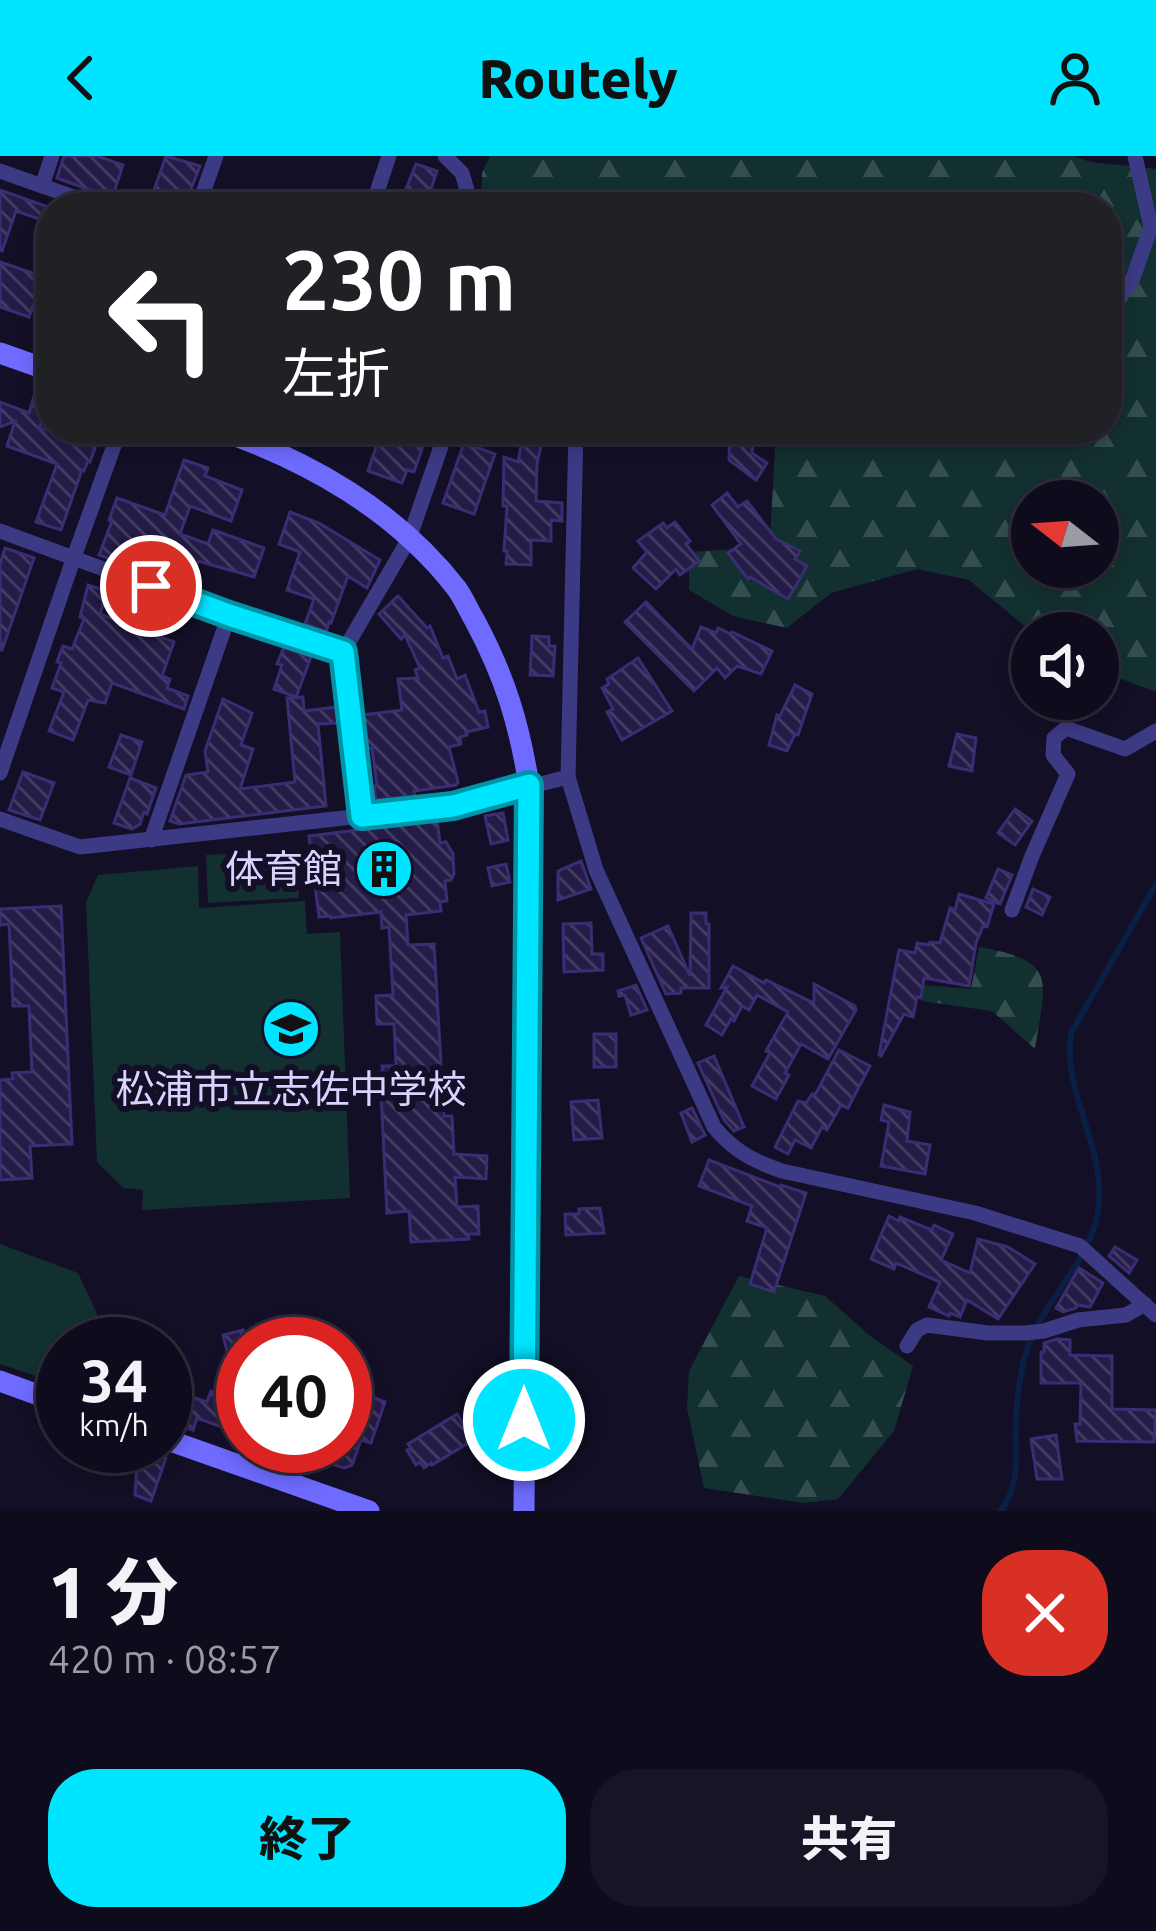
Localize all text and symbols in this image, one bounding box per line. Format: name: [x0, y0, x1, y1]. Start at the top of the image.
icon: back: [48, 45, 114, 111]
icon: person: [1042, 45, 1108, 111]
text: Routely: [478, 48, 678, 108]
text: 230 m: [282, 232, 516, 326]
icon: left: [84, 240, 240, 396]
text: 左折: [282, 343, 390, 403]
north arrow: [1011, 480, 1119, 588]
map controls: [1011, 480, 1119, 720]
pin: [100, 535, 202, 637]
icon: arrive: [118, 553, 184, 619]
button: sound: [1011, 612, 1119, 720]
building icon: 体育館: [353, 838, 415, 900]
place label: 体育館: [225, 847, 342, 890]
school or university icon: 松浦市立志佐中学校: [260, 998, 322, 1060]
place label: 松浦市立志佐中学校: [115, 1067, 467, 1110]
speed limit sign: 40: [216, 1317, 372, 1473]
text: 34: [80, 1346, 148, 1413]
position arrow: [461, 1357, 587, 1483]
text: km/h: [79, 1408, 149, 1442]
button: close: [982, 1550, 1108, 1676]
text: 1 分: [48, 1551, 178, 1632]
text: 420 m · 08:57: [48, 1637, 282, 1680]
button: 終了: [48, 1769, 566, 1907]
button: 共有: [590, 1769, 1108, 1907]

